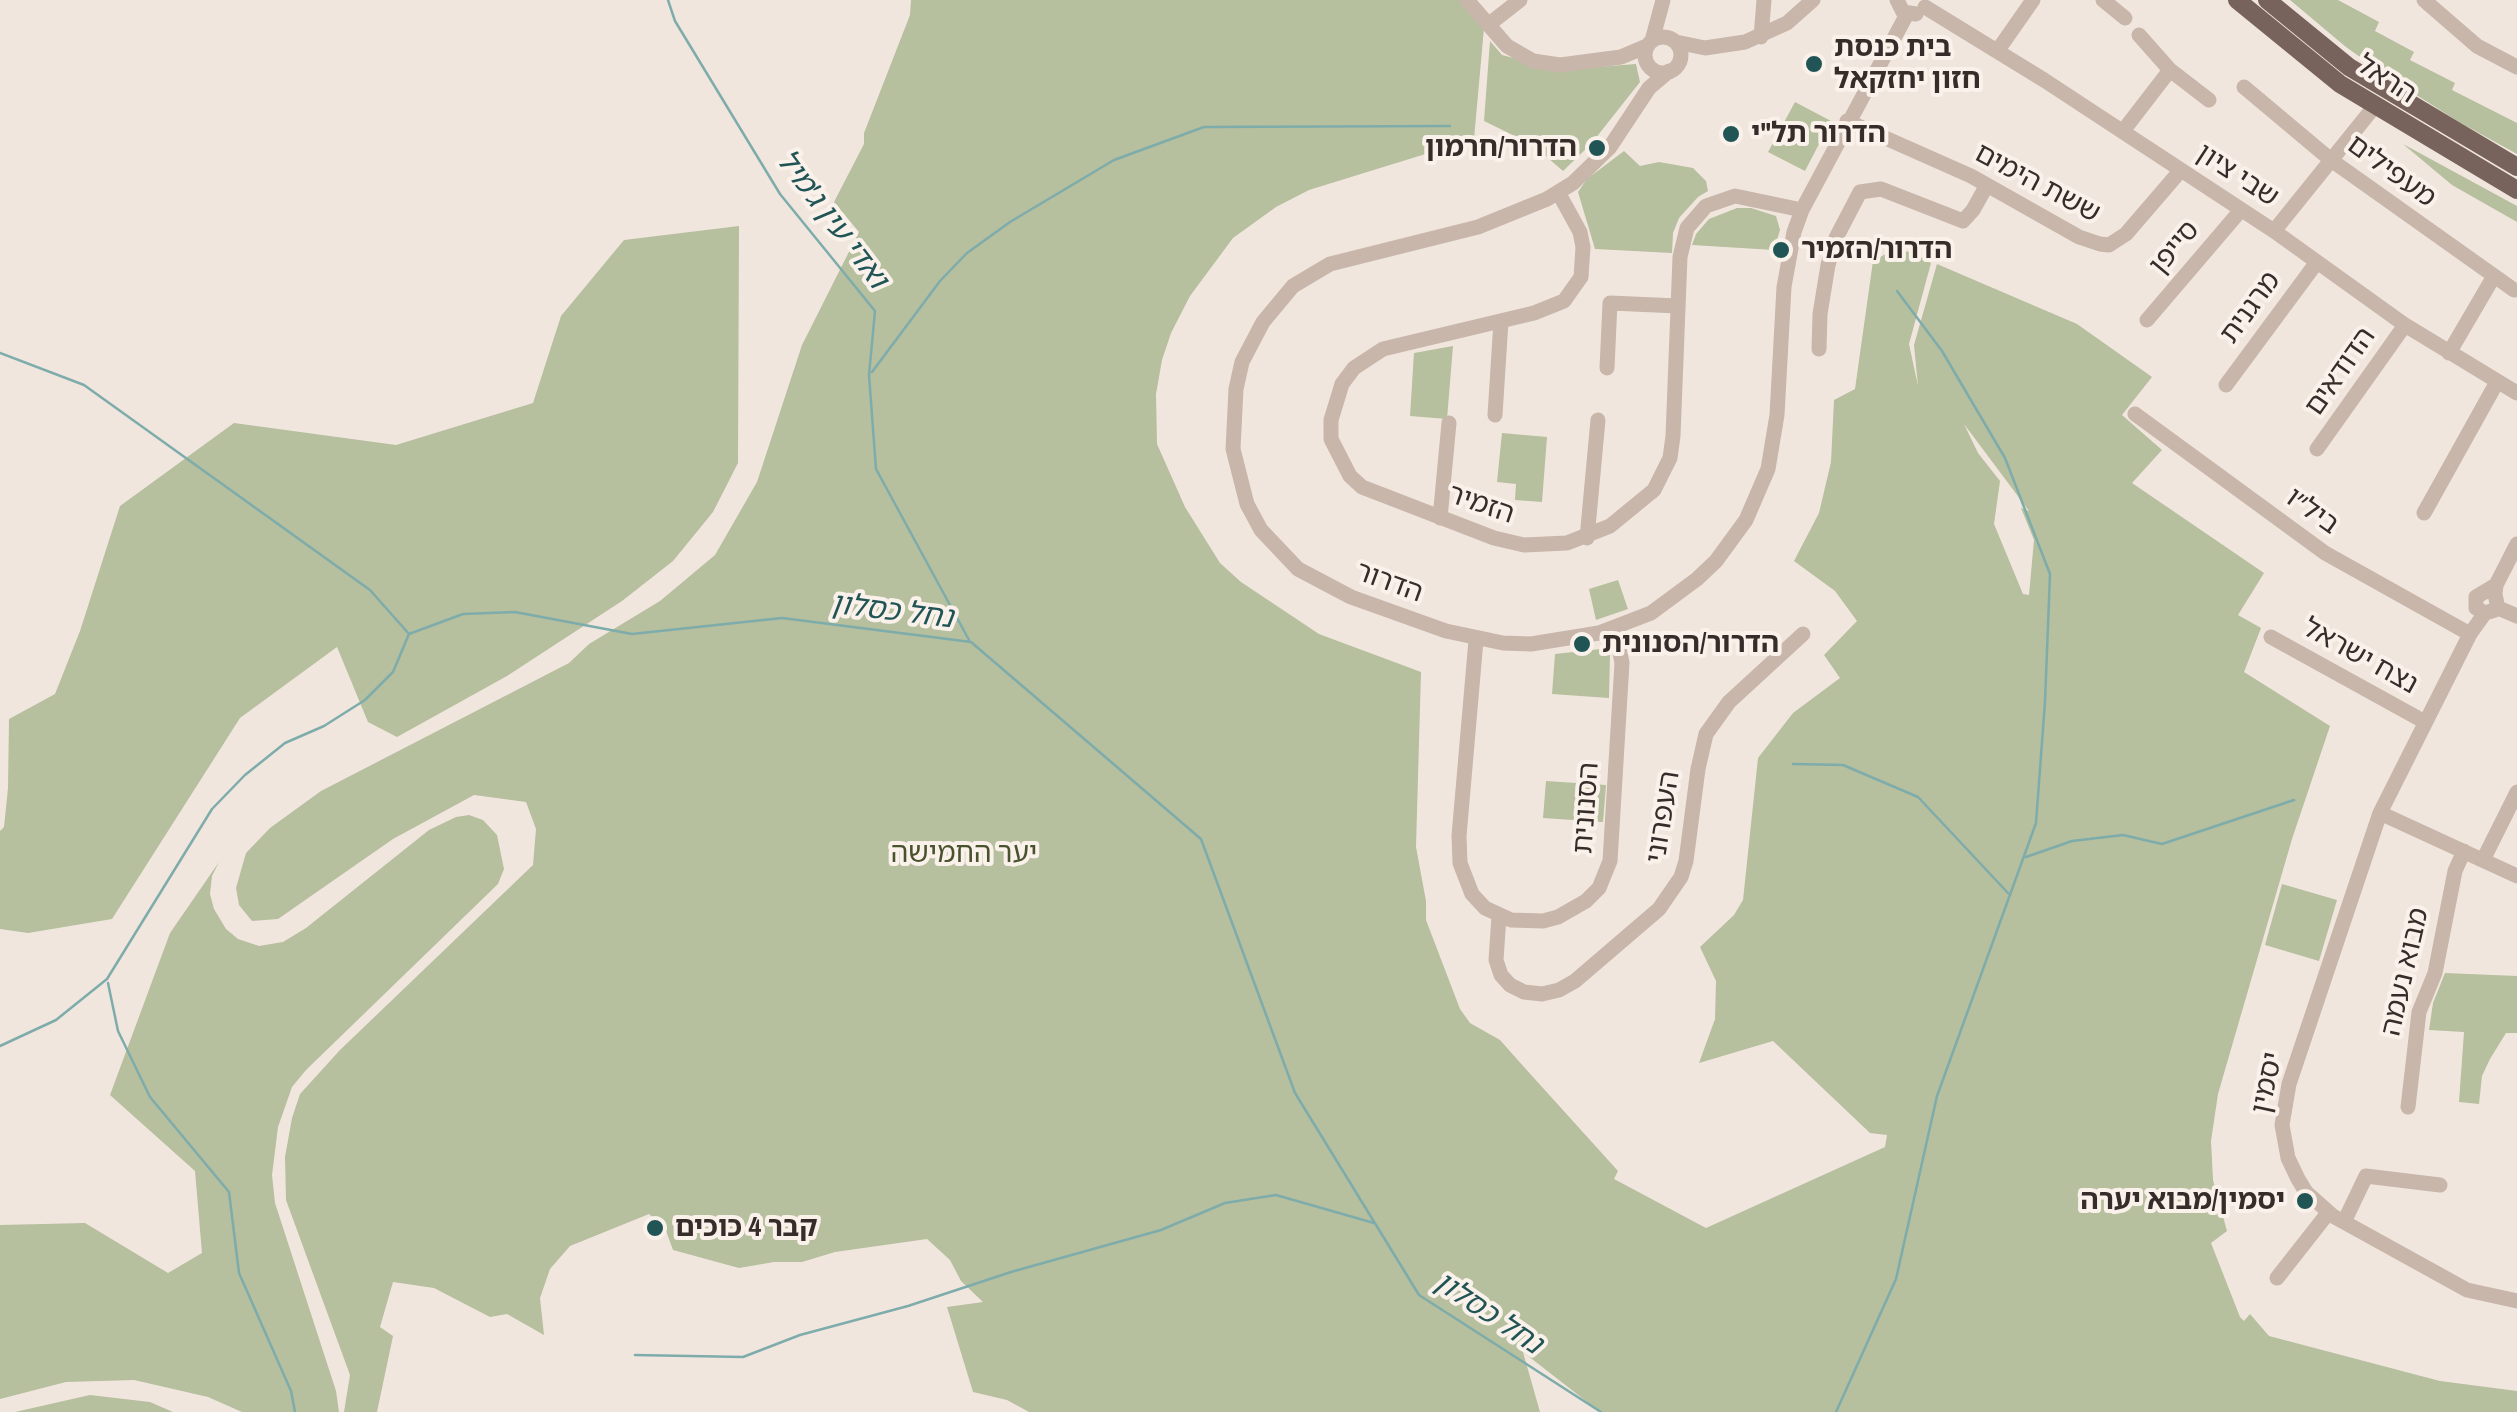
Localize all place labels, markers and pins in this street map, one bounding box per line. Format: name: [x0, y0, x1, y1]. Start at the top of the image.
place label: בית כנסת חזון יחזקאל: [1834, 31, 1981, 97]
marker: בית כנסת חזון יחזקאל: [1803, 53, 1825, 75]
place label: הדרור תל"י: [1751, 117, 1886, 151]
marker: הדרור תל"י: [1720, 123, 1742, 145]
place label: הדרור/חרמון: [1425, 131, 1577, 165]
marker: הדרור/חרמון: [1586, 137, 1608, 159]
place label: הדרור/הזמיר: [1801, 233, 1952, 267]
marker: הדרור/הזמיר: [1770, 239, 1792, 261]
place label: הדרור/הסנונית: [1602, 627, 1779, 661]
marker: הדרור/הסנונית: [1571, 633, 1593, 655]
place label: יסמין/מבוא יערה: [2080, 1184, 2285, 1218]
marker: יסמין/מבוא יערה: [2294, 1190, 2316, 1212]
place label: קבר 4 כוכים: [675, 1211, 818, 1245]
marker: קבר 4 כוכים: [644, 1217, 666, 1239]

